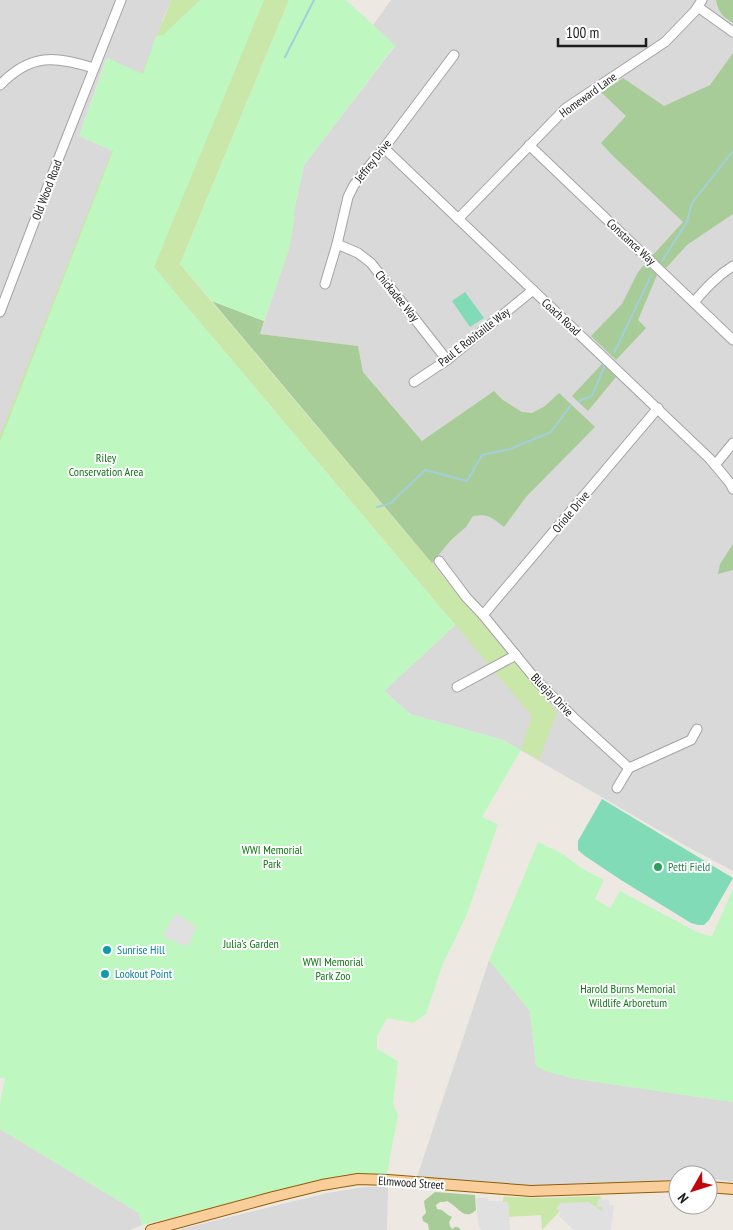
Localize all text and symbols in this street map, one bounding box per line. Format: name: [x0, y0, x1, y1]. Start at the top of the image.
scale bar: [558, 15, 646, 47]
text: 100 m: [566, 23, 599, 42]
street label: Homeward Lane: [556, 69, 619, 120]
street label: Jeffrey Drive: [351, 136, 394, 186]
street label: Old Wood Road: [28, 158, 65, 222]
street label: Constance Way: [604, 215, 659, 268]
street label: Chickadee Way: [372, 267, 423, 325]
street label: Coach Road: [539, 295, 584, 338]
street label: Paul E Robitaille Way: [435, 304, 513, 369]
park label: Riley Conservation Area: [69, 450, 144, 479]
street label: Oriole Drive: [549, 488, 592, 536]
street label: Bluejay Drive: [528, 670, 577, 719]
park label: WWI Memorial Park: [242, 842, 302, 871]
place label: Petti Field: [668, 859, 710, 874]
marker: Petti Field: [652, 861, 664, 873]
park label: Julia's Garden: [222, 936, 279, 951]
place label: Sunrise Hill: [117, 942, 165, 957]
marker: Sunrise Hill: [101, 944, 113, 956]
park label: WWI Memorial Park Zoo: [303, 954, 363, 983]
place label: Lookout Point: [115, 966, 173, 981]
marker: Lookout Point: [99, 968, 111, 980]
park label: Harold Burns Memorial Wildlife Arboretum: [580, 981, 676, 1010]
north arrow: [668, 1165, 718, 1215]
street label: Elmwood Street: [378, 1173, 445, 1192]
text: N: [674, 1190, 692, 1207]

